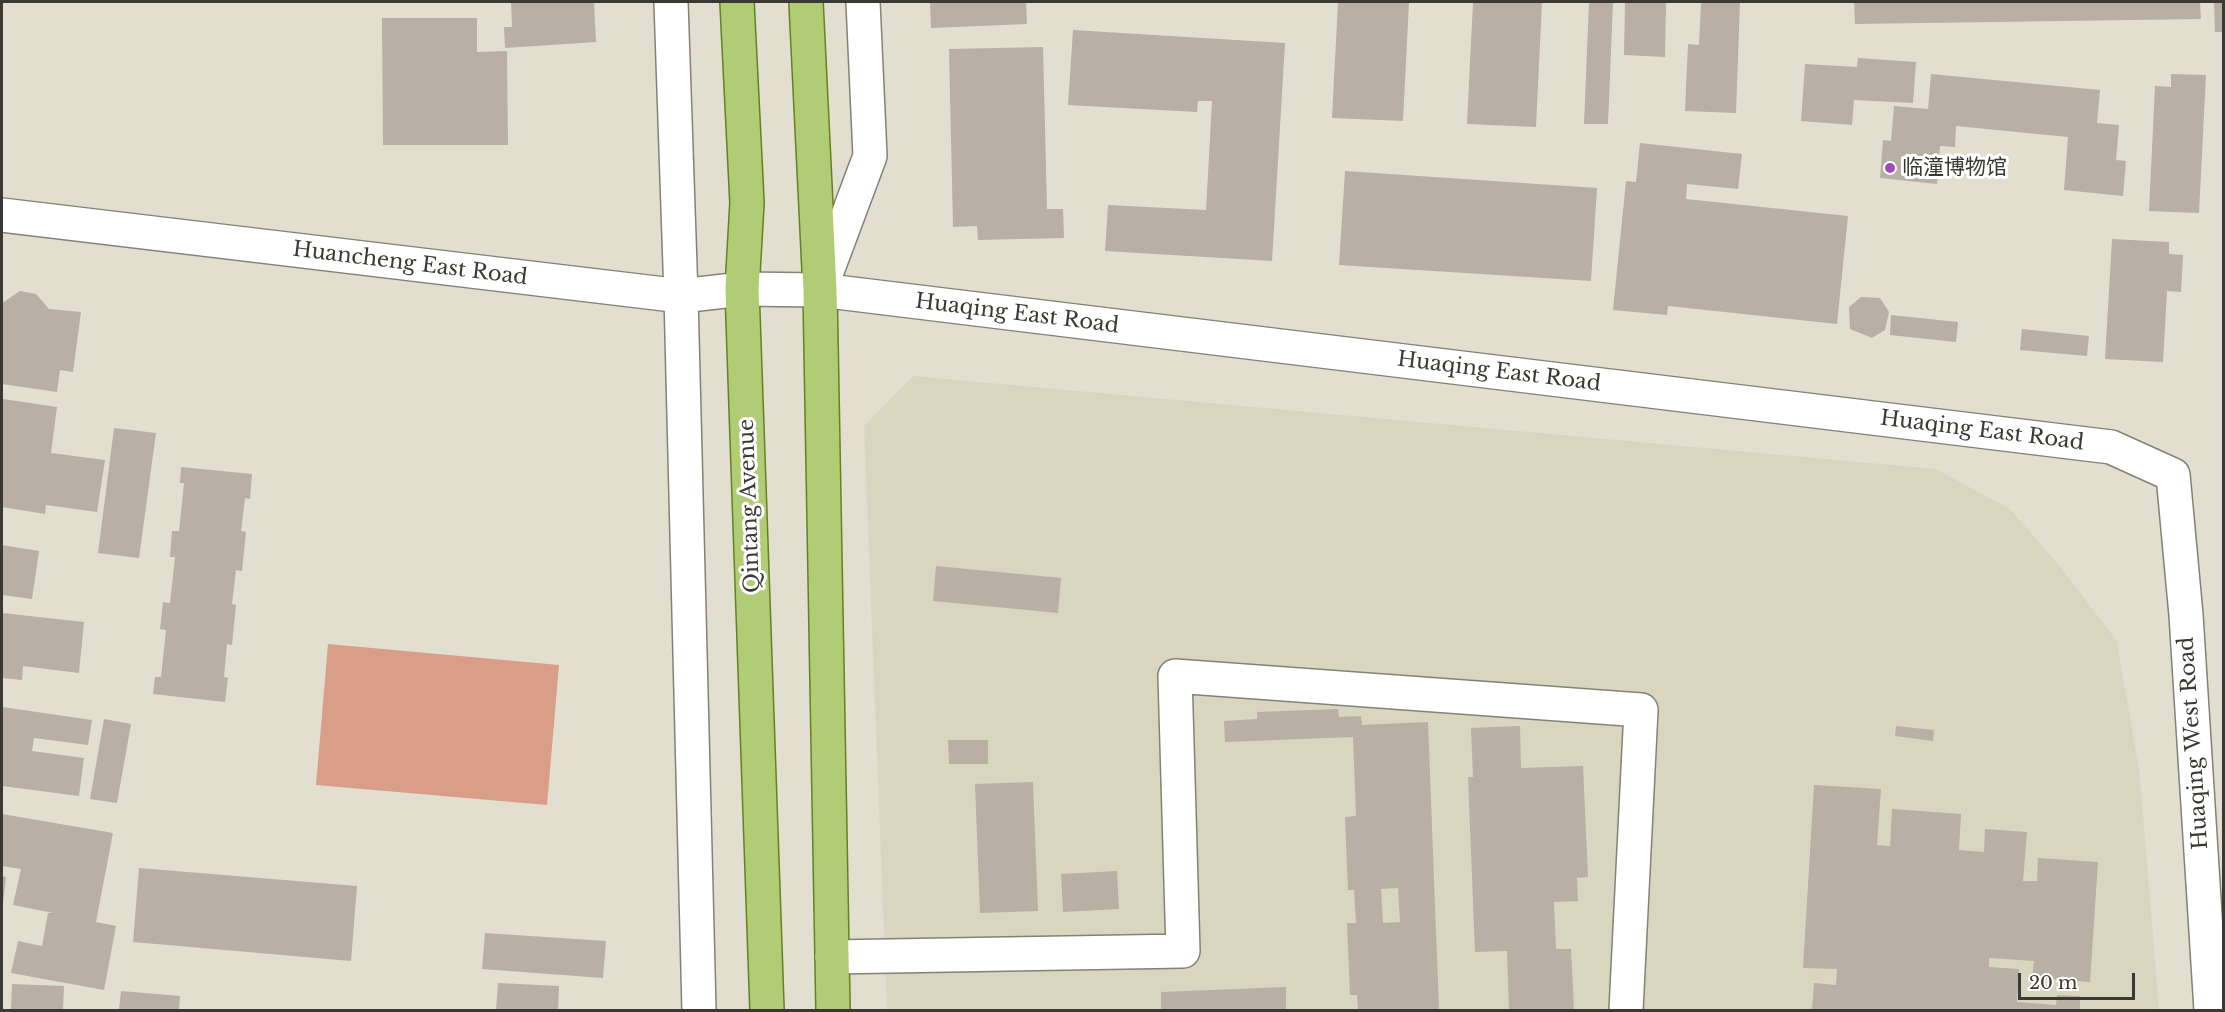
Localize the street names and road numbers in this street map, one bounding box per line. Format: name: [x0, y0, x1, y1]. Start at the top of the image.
street label: Huancheng East Road: [291, 237, 529, 291]
street label: Huaqing East Road: [914, 289, 1120, 339]
street label: Huaqing East Road: [1396, 347, 1602, 397]
street label: Huaqing East Road: [1879, 406, 2085, 456]
street label: Qintang Avenue: [734, 419, 766, 593]
street label: Huaqing West Road: [2174, 636, 2214, 850]

